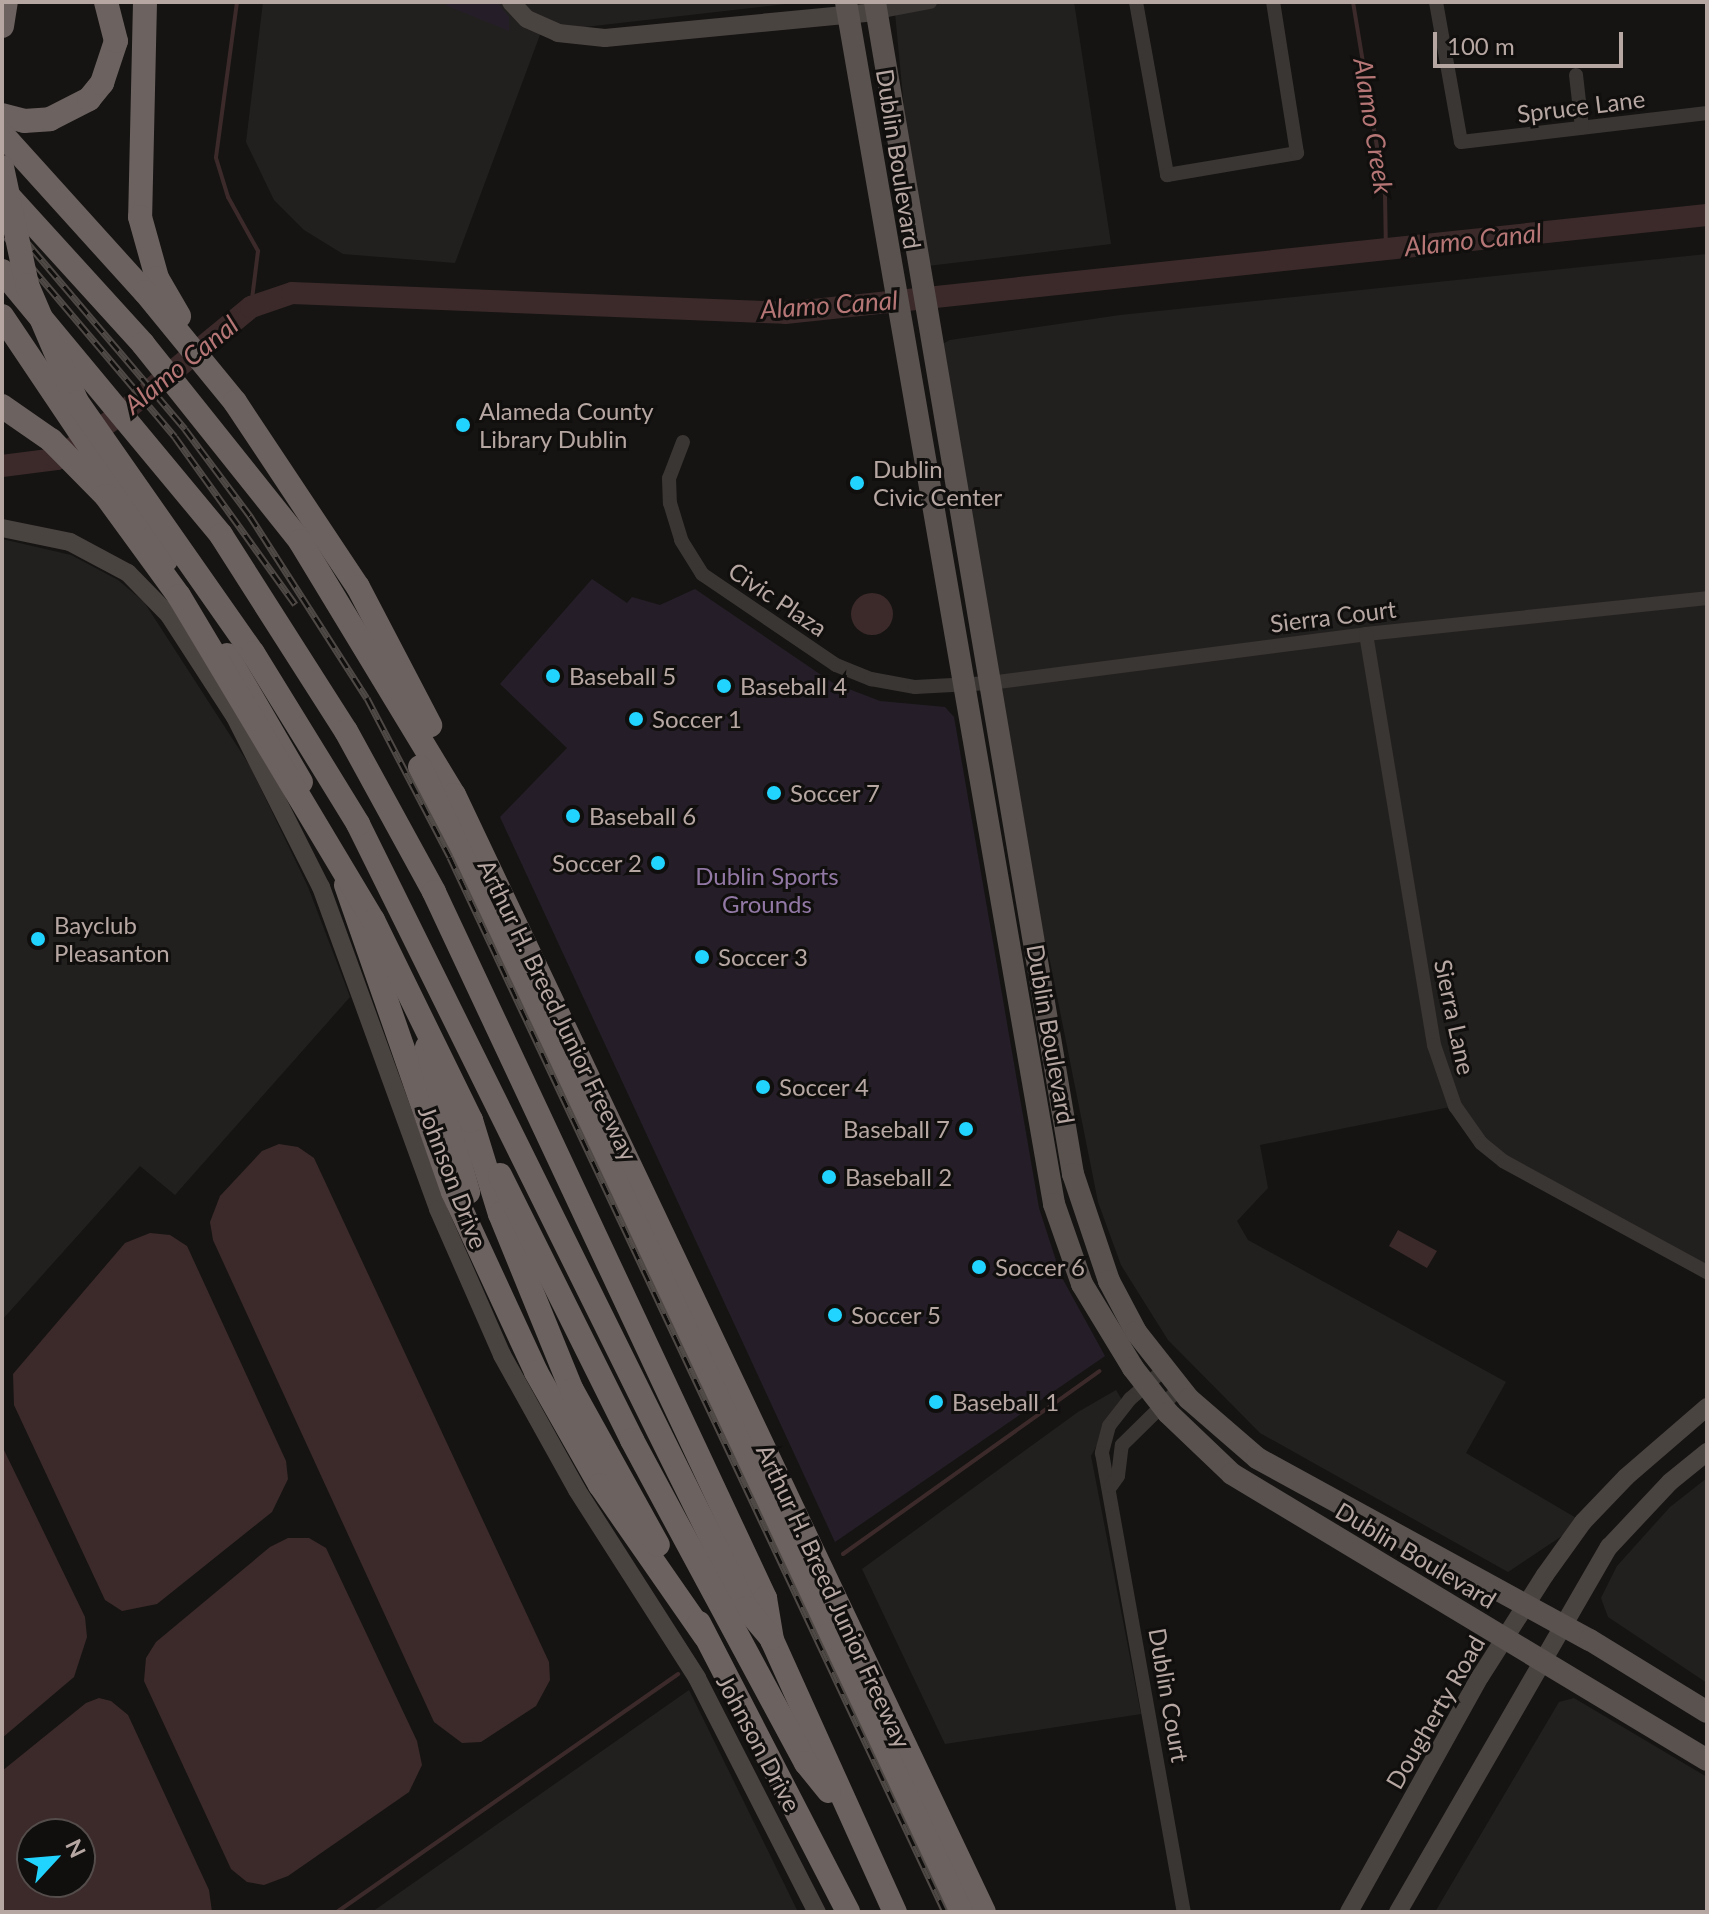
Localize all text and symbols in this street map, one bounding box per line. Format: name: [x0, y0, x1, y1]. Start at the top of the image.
scale bar: [1437, 16, 1627, 66]
text: 100 m: [1447, 31, 1515, 60]
water label: Alamo Creek: [1347, 56, 1399, 196]
street label: Dublin Boulevard: [871, 67, 927, 251]
street label: Spruce Lane: [1515, 84, 1647, 128]
water label: Alamo Canal: [1403, 217, 1543, 263]
water label: Alamo Canal: [759, 285, 899, 325]
water label: Alamo Canal: [118, 310, 244, 420]
place label: Alameda County Library Dublin: [479, 397, 654, 453]
marker: Alameda County Library Dublin: [454, 416, 472, 434]
place label: Dublin Civic Center: [873, 455, 1002, 511]
marker: Dublin Civic Center: [848, 474, 866, 492]
street label: Civic Plaza: [723, 556, 833, 642]
street label: Sierra Court: [1268, 594, 1398, 638]
place label: Baseball 5: [569, 662, 676, 690]
marker: Baseball 5: [544, 667, 562, 685]
place label: Baseball 4: [740, 672, 847, 700]
marker: Baseball 4: [715, 677, 733, 695]
place label: Soccer 1: [652, 705, 743, 733]
marker: Soccer 1: [627, 710, 645, 728]
place label: Soccer 7: [790, 779, 881, 807]
marker: Soccer 7: [765, 784, 783, 802]
place label: Baseball 6: [589, 802, 696, 830]
marker: Baseball 6: [564, 807, 582, 825]
place label: Soccer 2: [551, 849, 642, 877]
street label: Arthur H. Breed Junior Freeway: [472, 854, 644, 1166]
marker: Soccer 2: [649, 854, 667, 872]
park label: Dublin Sports Grounds: [695, 862, 839, 918]
place label: Bayclub Pleasanton: [54, 911, 170, 967]
marker: Bayclub Pleasanton: [29, 930, 47, 948]
street label: Dublin Boulevard: [1021, 942, 1081, 1126]
place label: Soccer 3: [718, 943, 809, 971]
marker: Soccer 3: [693, 948, 711, 966]
street label: Sierra Lane: [1429, 957, 1481, 1077]
place label: Soccer 4: [779, 1073, 870, 1101]
marker: Soccer 4: [754, 1078, 772, 1096]
street label: Johnson Drive: [413, 1101, 493, 1253]
place label: Baseball 7: [843, 1115, 950, 1143]
marker: Baseball 7: [957, 1120, 975, 1138]
place label: Baseball 2: [845, 1163, 952, 1191]
marker: Baseball 2: [820, 1168, 838, 1186]
place label: Soccer 6: [995, 1253, 1086, 1281]
marker: Soccer 6: [970, 1258, 988, 1276]
place label: Soccer 5: [851, 1301, 942, 1329]
marker: Soccer 5: [826, 1306, 844, 1324]
place label: Baseball 1: [952, 1388, 1059, 1416]
marker: Baseball 1: [927, 1393, 945, 1411]
street label: Arthur H. Breed Junior Freeway: [751, 1439, 917, 1753]
street label: Dublin Boulevard: [1331, 1496, 1501, 1614]
street label: Dublin Court: [1143, 1626, 1195, 1764]
street label: Dougherty Road: [1379, 1630, 1491, 1794]
street label: Johnson Drive: [711, 1670, 807, 1816]
north arrow: [16, 1818, 96, 1898]
text: N: [60, 1835, 92, 1862]

